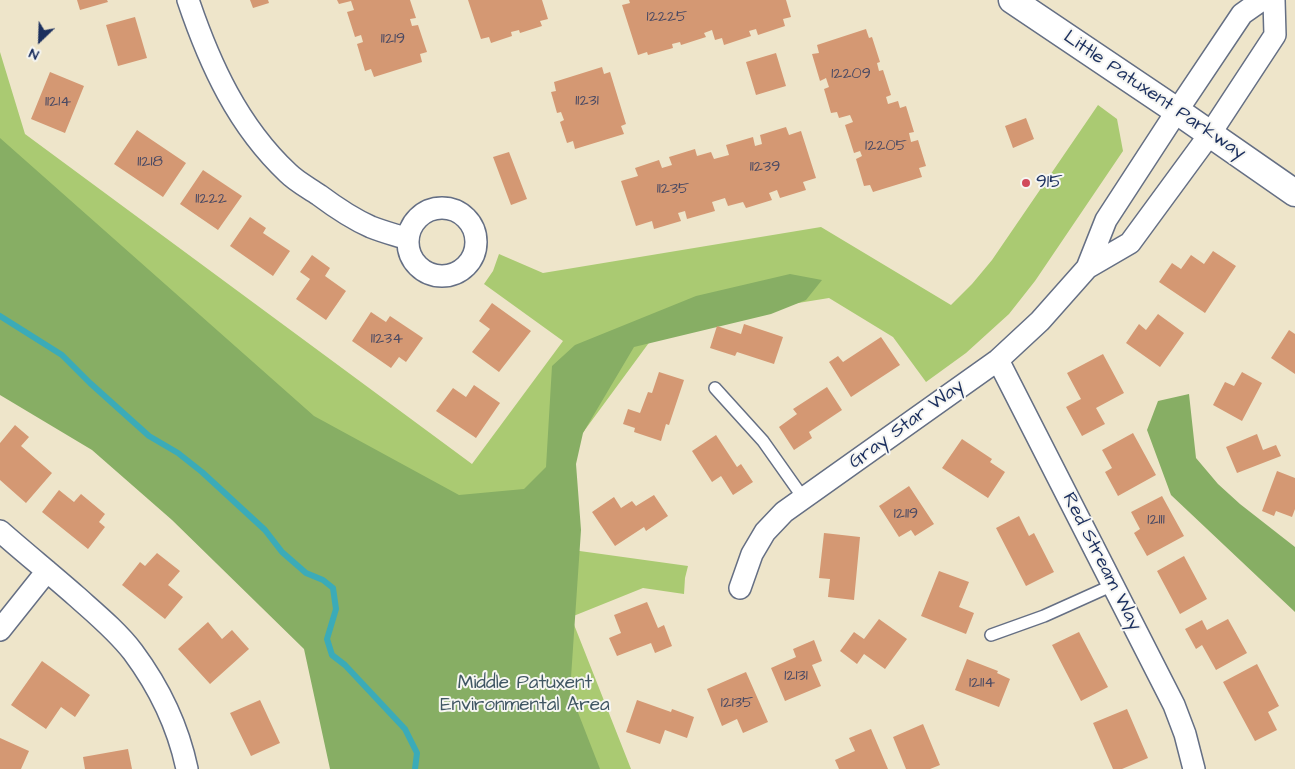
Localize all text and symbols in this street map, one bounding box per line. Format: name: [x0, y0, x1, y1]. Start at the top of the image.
house number: 12225: [647, 8, 687, 28]
north arrow: [15, 15, 65, 65]
street label: Little Patuxent Parkway: [1059, 26, 1249, 166]
house number: 11219: [381, 30, 405, 50]
text: N: [26, 43, 42, 65]
house number: 12209: [831, 65, 871, 85]
house number: 11231: [575, 92, 599, 112]
house number: 11214: [45, 93, 71, 113]
house number: 12205: [865, 137, 907, 157]
house number: 11218: [137, 153, 163, 173]
house number: 11239: [750, 158, 780, 178]
place label: 915: [1036, 172, 1063, 194]
marker: 915: [1020, 177, 1032, 189]
house number: 11235: [657, 180, 689, 200]
house number: 11222: [195, 190, 227, 210]
house number: 11234: [371, 330, 403, 350]
street label: Gray Star Way: [845, 376, 969, 474]
street label: Red Stream Way: [1056, 489, 1146, 635]
house number: 12119: [894, 505, 918, 525]
house number: 12111: [1147, 511, 1165, 531]
house number: 12131: [784, 667, 808, 687]
park label: Middle Patuxent Environmental Area: [440, 673, 610, 717]
house number: 12114: [969, 674, 995, 694]
house number: 12135: [721, 694, 753, 714]

